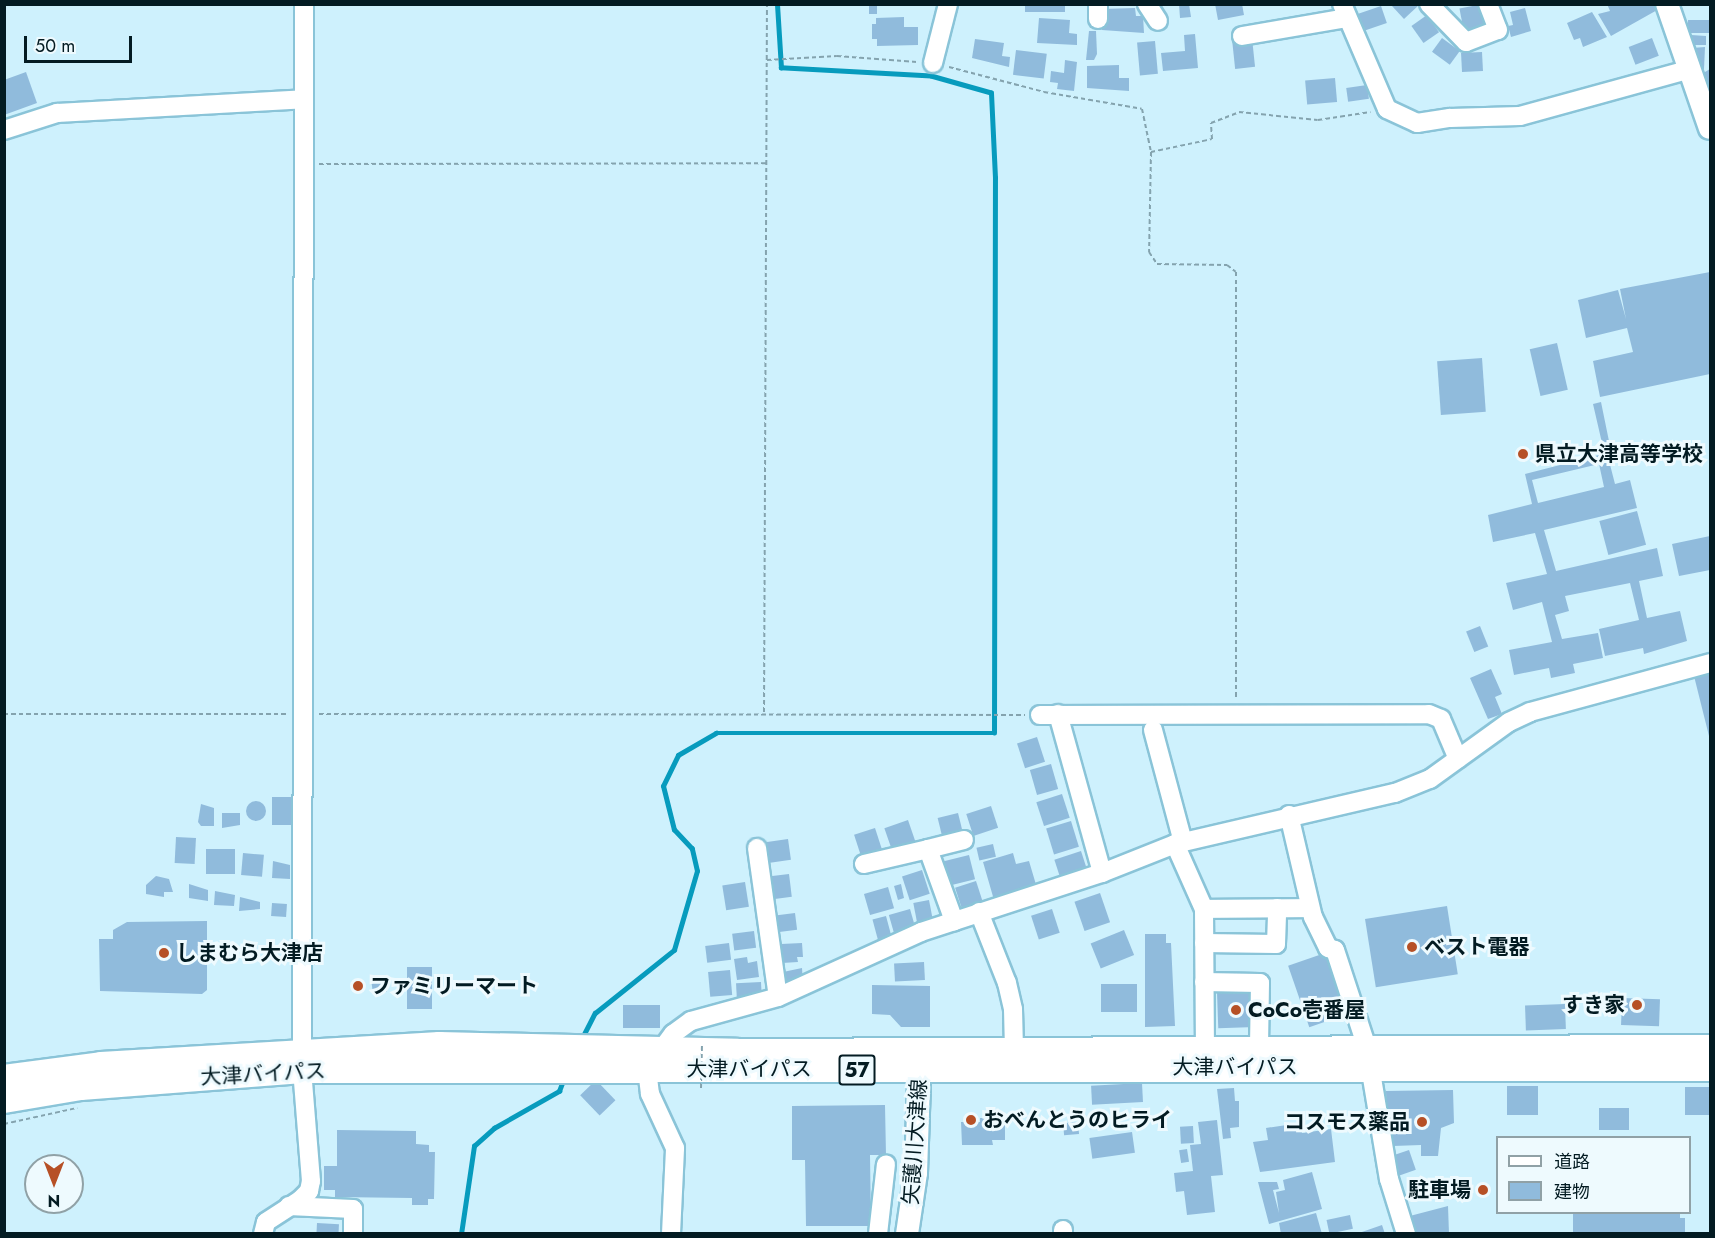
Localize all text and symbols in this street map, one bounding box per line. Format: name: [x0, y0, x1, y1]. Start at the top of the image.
scale bar: [27, 24, 135, 62]
text: 50 m: [35, 33, 75, 59]
place label: 県立大津高等学校: [1535, 441, 1703, 467]
marker: 県立大津高等学校: [1516, 447, 1530, 461]
place label: ベスト電器: [1424, 934, 1529, 960]
place label: しまむら大津店: [176, 940, 323, 966]
marker: ベスト電器: [1405, 940, 1419, 954]
marker: しまむら大津店: [157, 946, 171, 960]
place label: ファミリーマート: [370, 973, 538, 999]
marker: ファミリーマート: [351, 979, 365, 993]
place label: すき家: [1562, 992, 1625, 1018]
place label: CoCo壱番屋: [1248, 997, 1365, 1023]
marker: すき家: [1630, 998, 1644, 1012]
marker: CoCo壱番屋: [1229, 1003, 1243, 1017]
road number: 57: [838, 1053, 876, 1087]
street label: 大津バイパス: [1172, 1054, 1298, 1080]
street label: 大津バイパス: [686, 1056, 812, 1082]
street label: 大津バイパス: [199, 1058, 327, 1090]
street label: 矢護川大津線: [898, 1078, 932, 1206]
place label: おべんとうのヒライ: [983, 1107, 1172, 1133]
place label: コスモス薬品: [1284, 1109, 1410, 1135]
marker: おべんとうのヒライ: [964, 1113, 978, 1127]
marker: コスモス薬品: [1415, 1115, 1429, 1129]
legend: [1496, 1136, 1691, 1214]
text: 道路: [1554, 1149, 1590, 1175]
north arrow: [24, 1154, 84, 1214]
place label: 駐車場: [1408, 1177, 1471, 1203]
text: 建物: [1554, 1179, 1590, 1205]
marker: 駐車場: [1476, 1183, 1490, 1197]
text: N: [48, 1189, 60, 1212]

